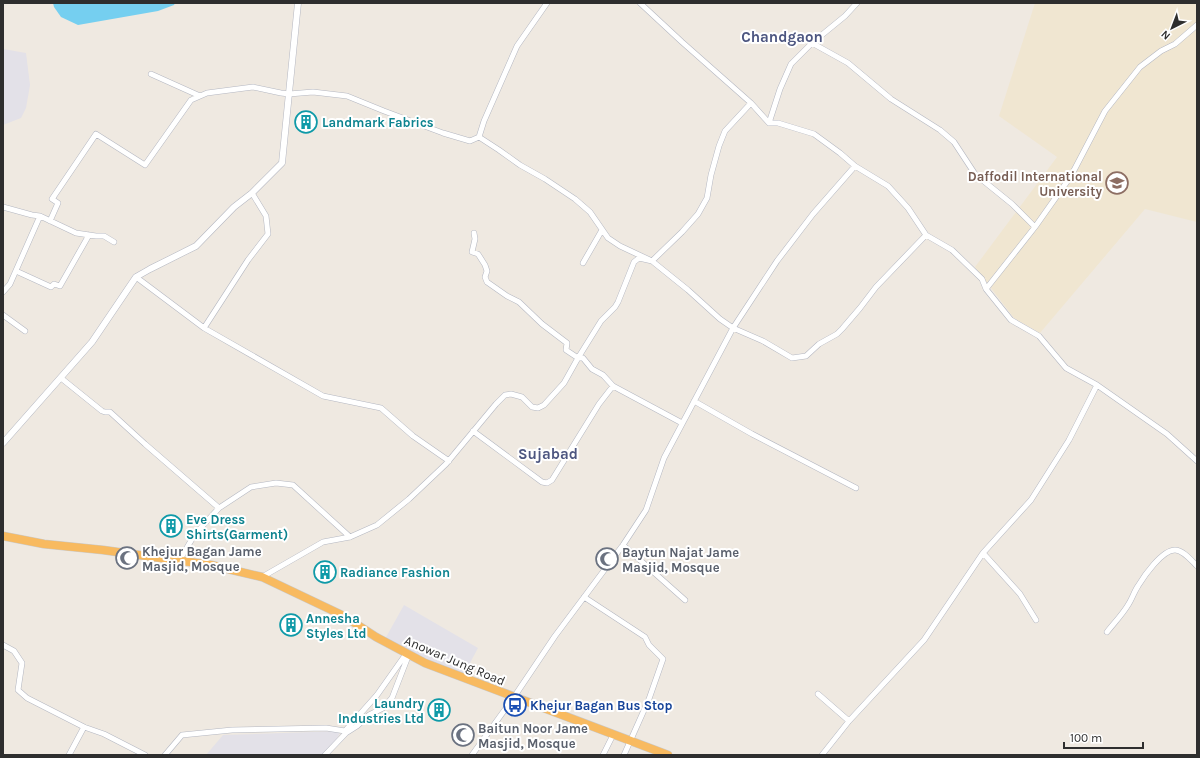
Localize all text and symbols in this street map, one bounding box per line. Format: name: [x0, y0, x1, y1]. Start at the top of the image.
north arrow: [1152, 8, 1192, 48]
district label: Chandgaon: [741, 28, 823, 46]
text: N: [1158, 28, 1173, 43]
building icon: Landmark Fabrics: [293, 109, 319, 135]
place label: Landmark Fabrics: [322, 115, 434, 130]
place label: Daffodil International University: [968, 169, 1102, 199]
school or university icon: Daffodil International University: [1104, 170, 1130, 196]
district label: Sujabad: [518, 445, 578, 463]
place label: Eve Dress Shirts(Garment): [186, 512, 288, 542]
building icon: Eve Dress Shirts(Garment): [158, 513, 184, 539]
place label: Khejur Bagan Jame Masjid, Mosque: [142, 544, 262, 575]
mosque icon: Khejur Bagan Jame Masjid, Mosque: [114, 545, 140, 571]
place label: Baytun Najat Jame Masjid, Mosque: [622, 545, 739, 576]
mosque icon: Baytun Najat Jame Masjid, Mosque: [594, 546, 620, 572]
building icon: Radiance Fashion: [312, 559, 338, 585]
place label: Radiance Fashion: [340, 565, 450, 580]
place label: Annesha Styles Ltd: [306, 611, 367, 641]
building icon: Annesha Styles Ltd: [278, 612, 304, 638]
street label: Anowar Jung Road: [402, 632, 507, 688]
bus stop icon: Khejur Bagan Bus Stop: [502, 692, 528, 718]
place label: Laundry Industries Ltd: [338, 696, 424, 726]
building icon: Laundry Industries Ltd: [426, 697, 452, 723]
place label: Khejur Bagan Bus Stop: [530, 698, 672, 713]
place label: Baitun Noor Jame Masjid, Mosque: [478, 721, 588, 752]
mosque icon: Baitun Noor Jame Masjid, Mosque: [450, 722, 476, 748]
scale bar: [1064, 724, 1143, 750]
text: 100 m: [1070, 731, 1102, 745]

